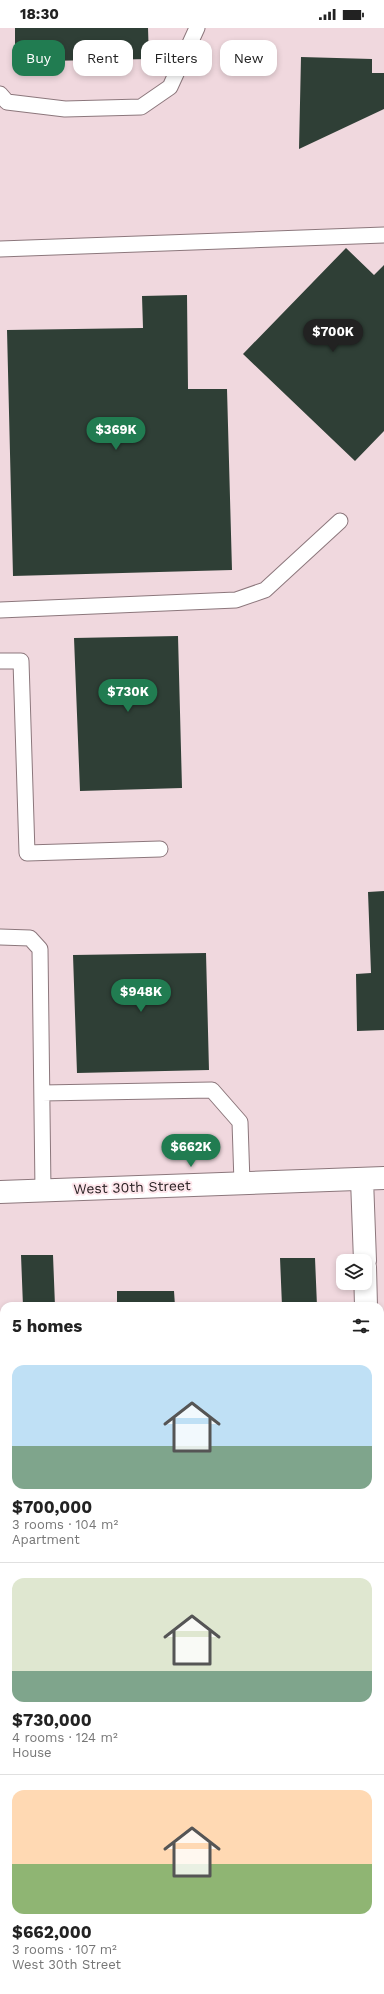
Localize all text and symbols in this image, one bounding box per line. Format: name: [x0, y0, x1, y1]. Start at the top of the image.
text: 18:30: [20, 5, 59, 23]
chip: Buy: [12, 40, 65, 76]
chip: Rent: [73, 40, 133, 76]
chip: Filters: [141, 40, 212, 76]
chip: New: [220, 40, 277, 76]
pin: $700K: [305, 319, 361, 353]
text: $700K: [312, 324, 354, 339]
pin: $369K: [88, 417, 144, 451]
text: $369K: [95, 422, 137, 437]
pin: $730K: [100, 679, 156, 713]
text: $730K: [107, 684, 149, 699]
pin: $948K: [113, 979, 169, 1013]
text: $948K: [120, 984, 162, 999]
pin: $662K: [163, 1134, 219, 1168]
text: $662K: [170, 1139, 212, 1154]
street label: West 30th Street: [73, 1177, 191, 1197]
map controls: [336, 1254, 372, 1290]
button: layers: [336, 1254, 372, 1290]
icon: filters: [350, 1315, 372, 1337]
text: 5 homes: [12, 1316, 82, 1336]
icon: home: [156, 1391, 228, 1463]
text: $700,000: [12, 1497, 92, 1517]
text: 3 rooms · 104 m²: [12, 1517, 118, 1532]
text: Apartment: [12, 1532, 80, 1547]
icon: home: [156, 1604, 228, 1676]
text: $730,000: [12, 1710, 92, 1730]
text: 4 rooms · 124 m²: [12, 1730, 118, 1745]
text: House: [12, 1745, 52, 1760]
icon: home: [156, 1816, 228, 1888]
text: $662,000: [12, 1922, 92, 1942]
text: 3 rooms · 107 m²: [12, 1942, 117, 1957]
text: West 30th Street: [12, 1957, 121, 1972]

